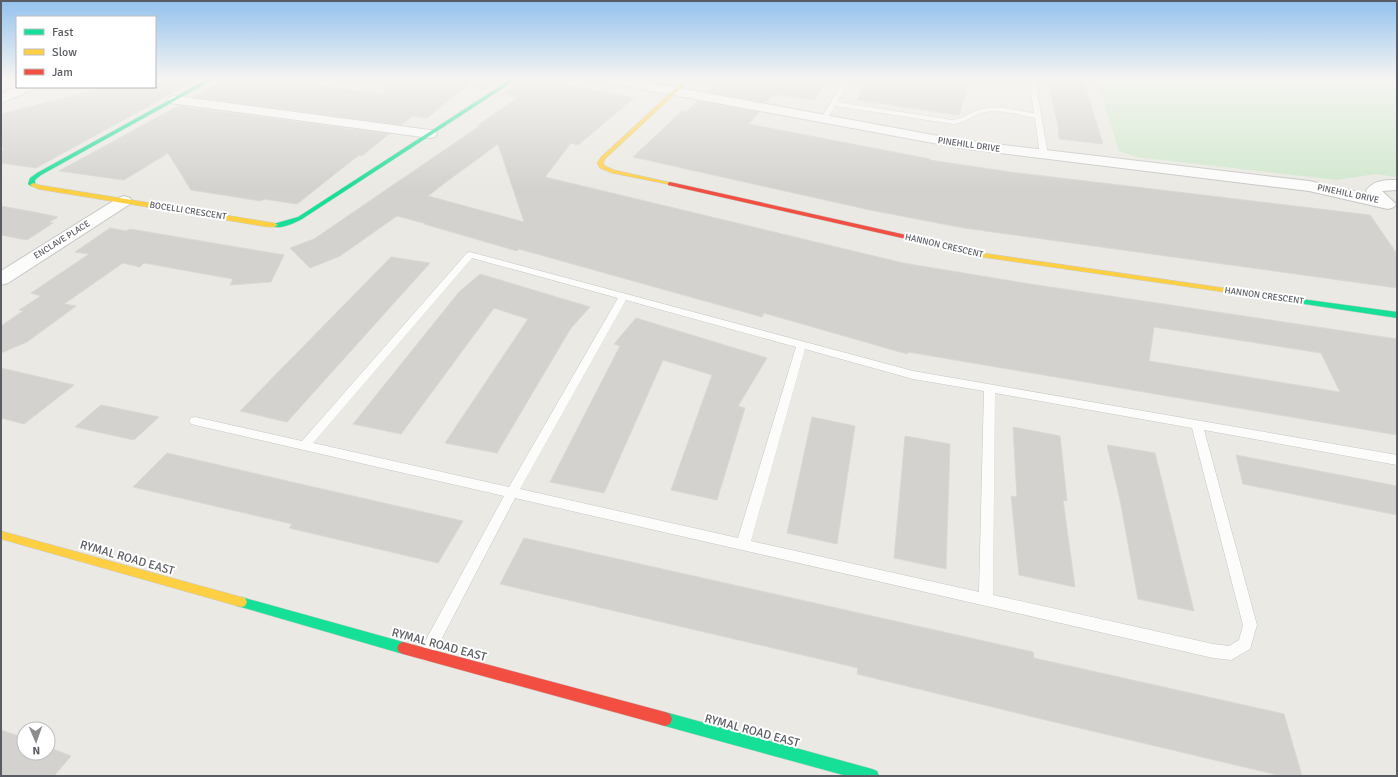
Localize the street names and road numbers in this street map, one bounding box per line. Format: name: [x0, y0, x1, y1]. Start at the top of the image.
street label: PINEHILL DRIVE: [937, 135, 1001, 155]
street label: PINEHILL DRIVE: [1316, 182, 1380, 206]
street label: BOCELLI CRESCENT: [149, 199, 228, 223]
street label: ENCLAVE PLACE: [32, 218, 92, 262]
street label: HANNON CRESCENT: [904, 232, 985, 260]
street label: HANNON CRESCENT: [1224, 285, 1305, 307]
street label: RYMAL ROAD EAST: [78, 537, 176, 579]
street label: RYMAL ROAD EAST: [390, 625, 488, 665]
street label: RYMAL ROAD EAST: [703, 711, 801, 751]

